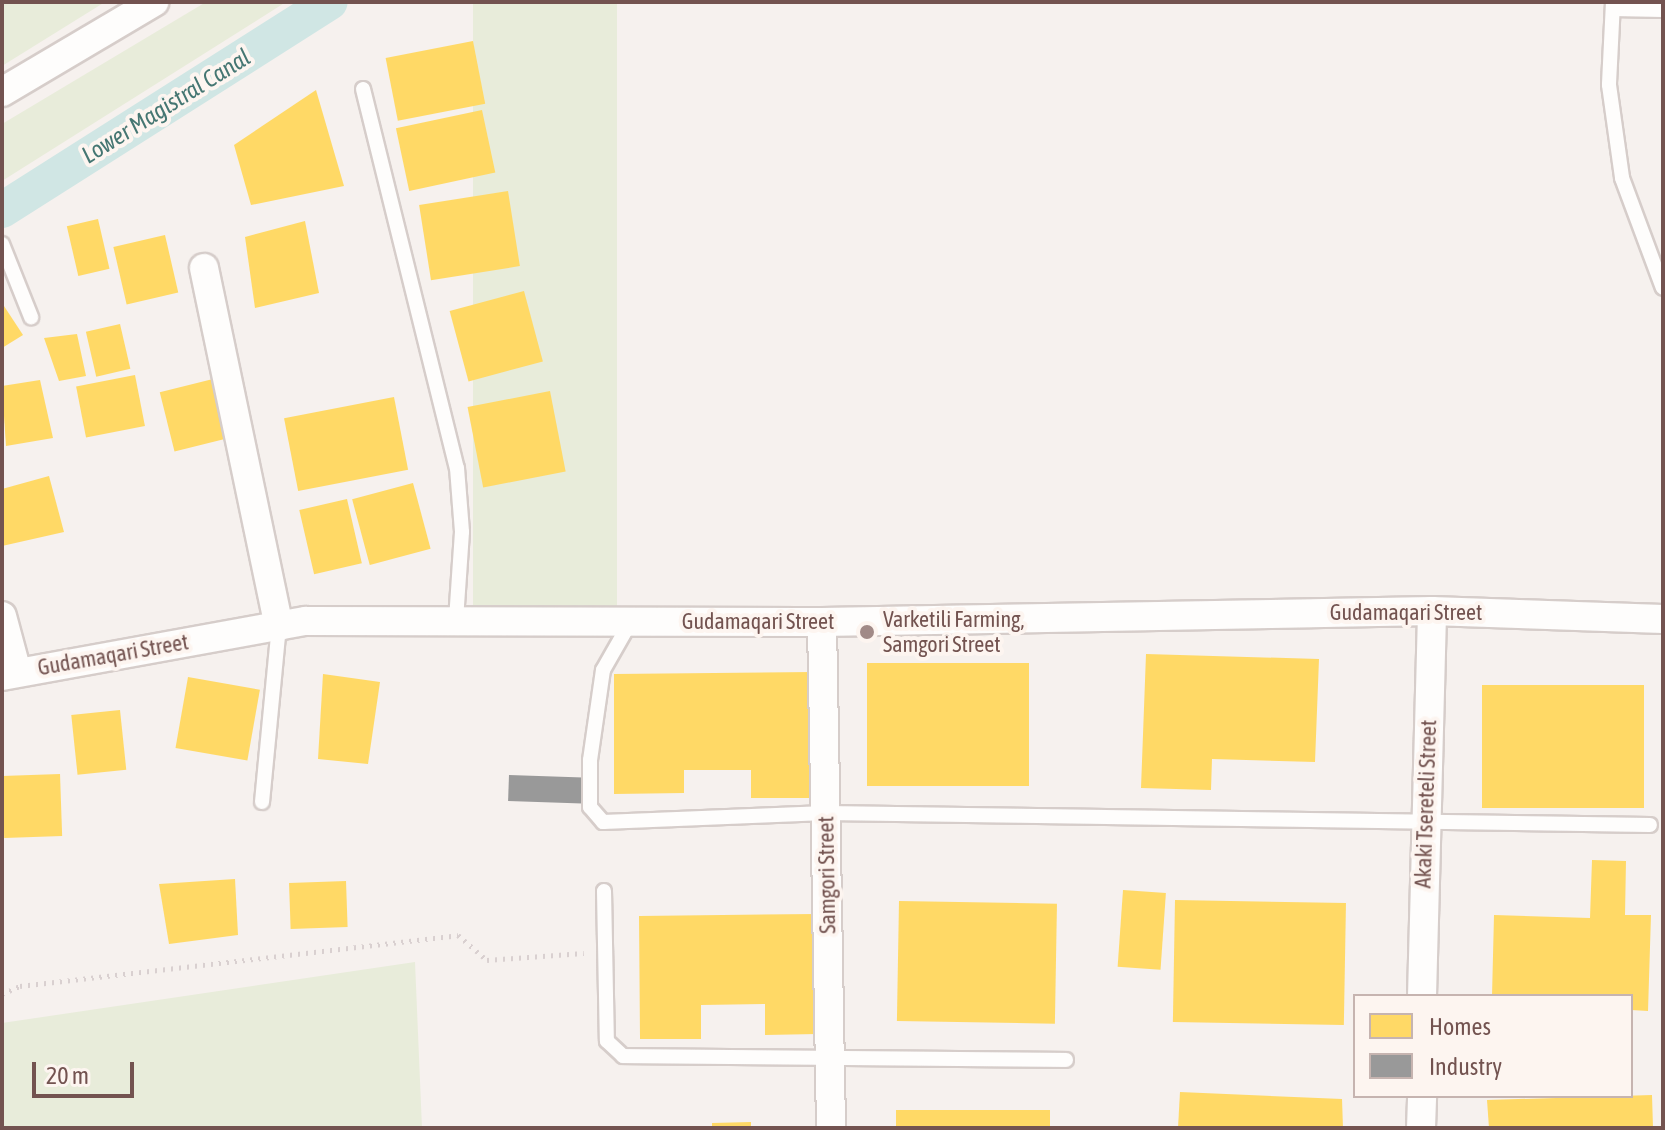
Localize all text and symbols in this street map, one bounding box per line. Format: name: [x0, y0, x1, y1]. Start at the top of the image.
water label: Lower Magistral Canal: [76, 43, 256, 169]
street label: Gudamaqari Street: [1330, 600, 1482, 626]
place label: Varketili Farming, Samgori Street: [883, 606, 1024, 658]
street label: Gudamaqari Street: [682, 609, 834, 635]
marker: Varketili Farming, Samgori Street: [858, 623, 876, 641]
street label: Gudamaqari Street: [36, 629, 190, 681]
street label: Akaki Tsereteli Street: [1410, 719, 1442, 889]
street label: Samgori Street: [813, 816, 841, 934]
legend: [1353, 994, 1633, 1098]
text: Homes: [1429, 1013, 1491, 1040]
scale bar: [36, 1046, 138, 1096]
text: Industry: [1429, 1053, 1502, 1080]
text: 20 m: [46, 1062, 89, 1089]

